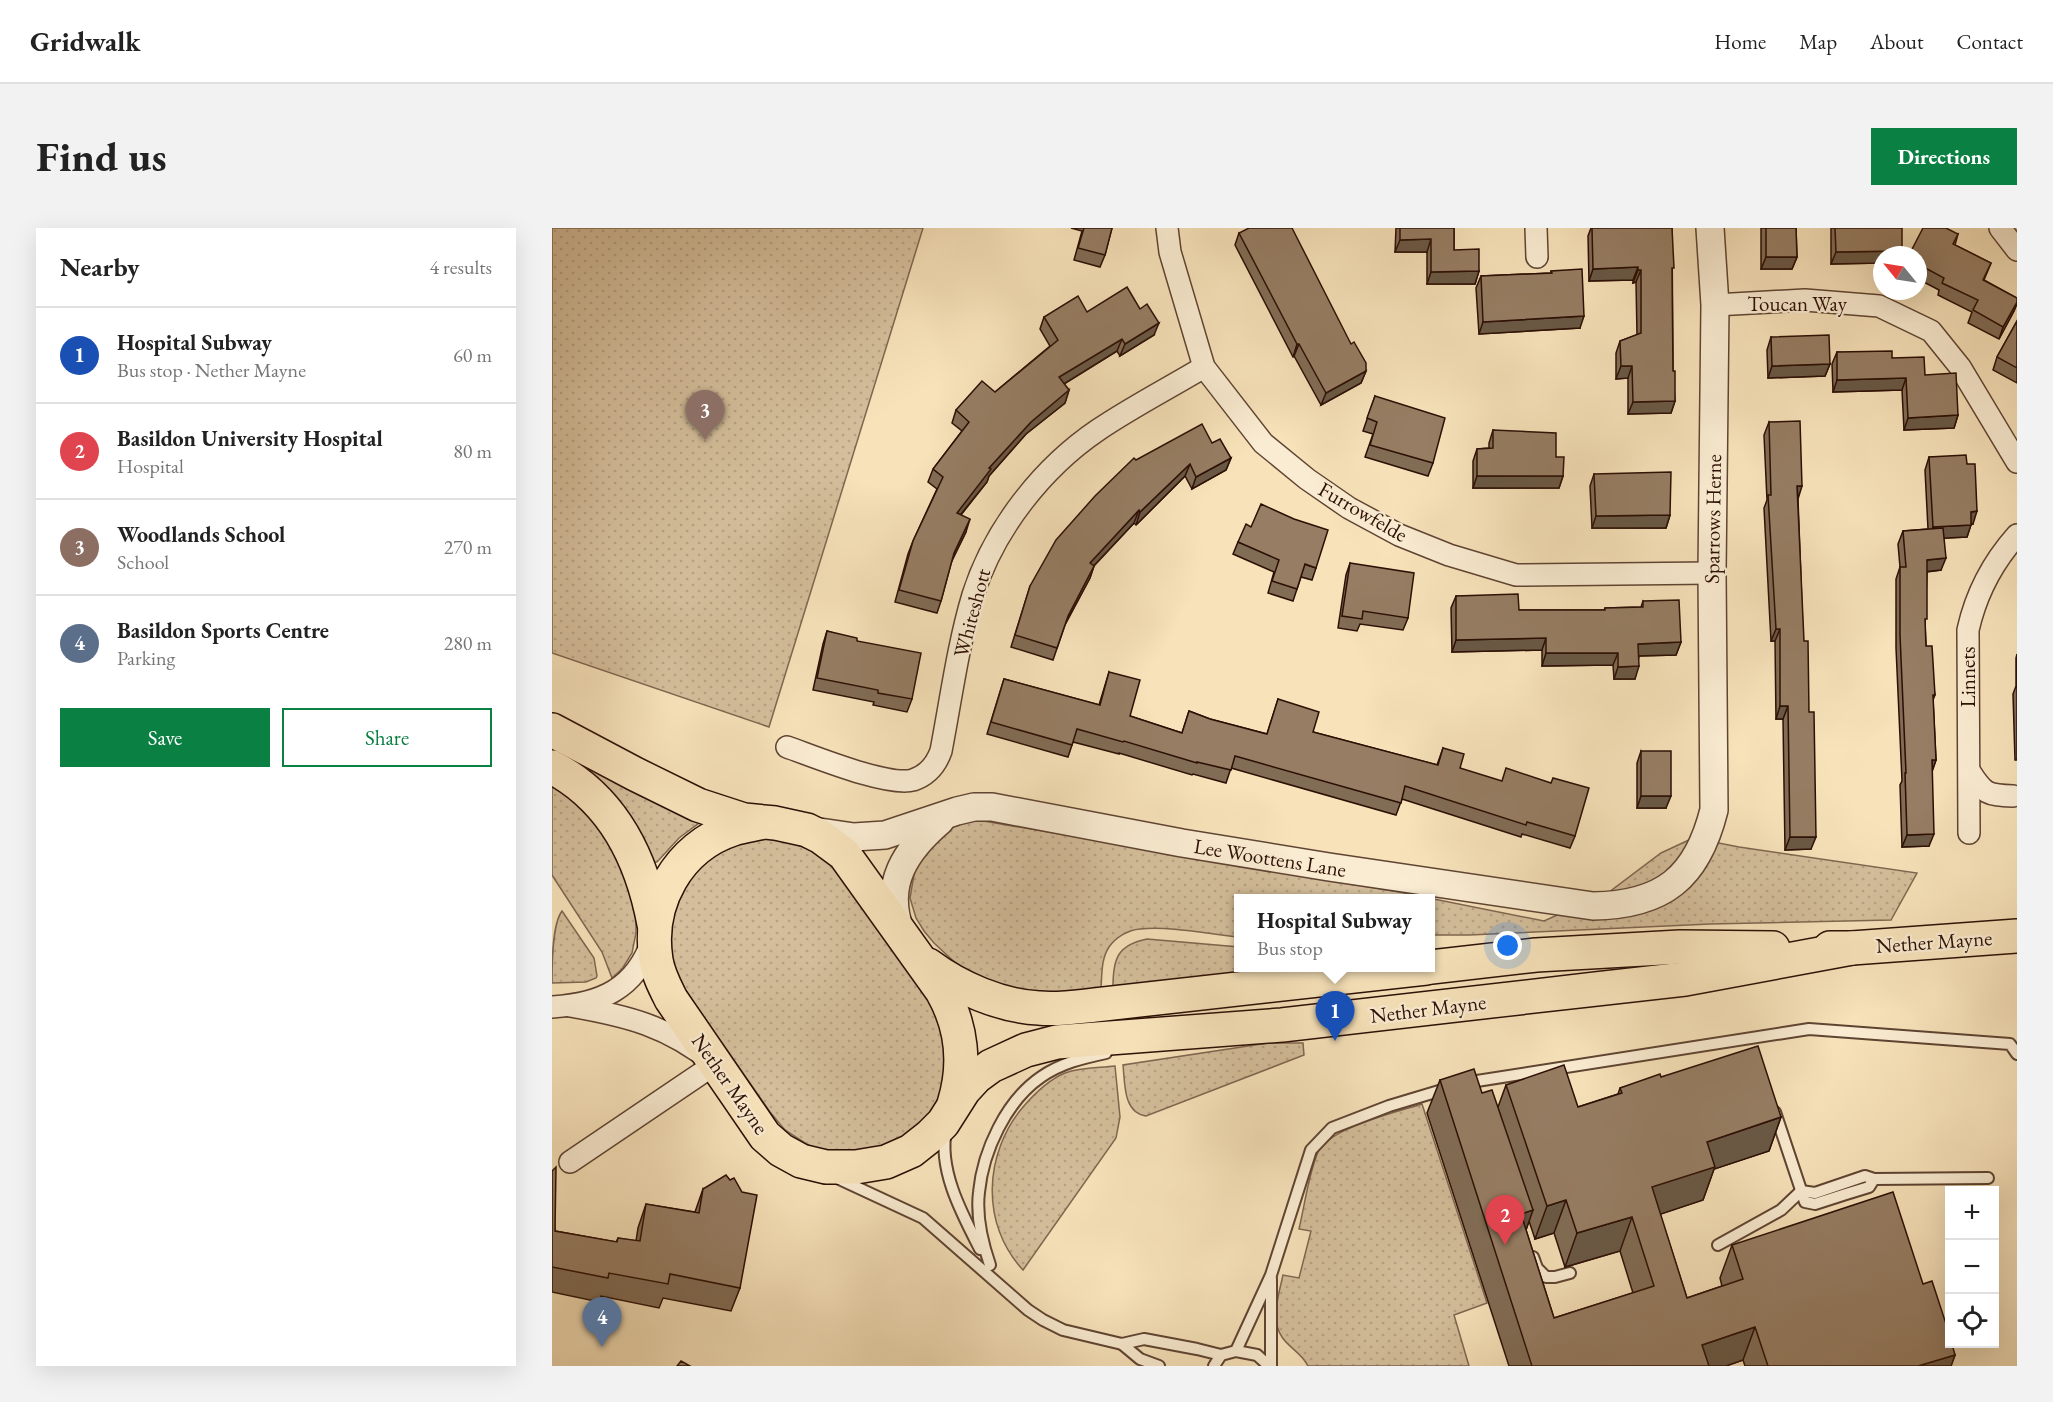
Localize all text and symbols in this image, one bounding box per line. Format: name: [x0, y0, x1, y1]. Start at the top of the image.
text: Gridwalk: [30, 23, 141, 59]
text: Home: [1714, 28, 1766, 55]
text: Map: [1799, 28, 1837, 55]
text: About: [1870, 28, 1923, 55]
text: Contact: [1956, 28, 2023, 55]
button: Directions: [1871, 128, 2017, 185]
text: Find us: [36, 129, 167, 184]
north arrow: [1873, 246, 1927, 300]
text: Nearby: [60, 250, 140, 284]
text: 4 results: [429, 254, 492, 280]
street label: Toucan Way: [1747, 290, 1848, 317]
text: Hospital Subway: [117, 328, 272, 357]
text: 1: [74, 342, 85, 368]
text: 60 m: [453, 342, 492, 368]
text: Bus stop · Nether Mayne: [117, 357, 306, 383]
pin: 3: [686, 390, 724, 440]
text: Basildon University Hospital: [117, 424, 383, 453]
text: 2: [74, 438, 85, 464]
text: 80 m: [453, 438, 492, 464]
text: Hospital: [117, 453, 184, 479]
street label: Sparrows Herne: [1698, 454, 1727, 584]
street label: Furrowfelde: [1314, 475, 1413, 548]
text: Woodlands School: [117, 520, 285, 549]
text: 3: [74, 534, 85, 560]
text: 270 m: [444, 534, 492, 560]
text: School: [117, 549, 169, 575]
street label: Whiteshott: [947, 565, 996, 660]
text: Basildon Sports Centre: [117, 616, 329, 645]
text: 4: [74, 630, 85, 656]
text: 280 m: [444, 630, 492, 656]
text: Parking: [117, 645, 175, 671]
street label: Linnets: [1954, 646, 1981, 708]
button: Save: [60, 708, 270, 767]
button: Share: [282, 708, 492, 767]
street label: Lee Woottens Lane: [1192, 832, 1348, 883]
popup: [1234, 894, 1435, 972]
text: Hospital Subway: [1257, 906, 1412, 935]
street label: Nether Mayne: [1875, 924, 1993, 959]
your location: [1493, 931, 1522, 960]
text: Bus stop: [1257, 935, 1323, 961]
street label: Nether Mayne: [1368, 988, 1488, 1029]
pin: 1: [1316, 992, 1354, 1041]
street label: Nether Mayne: [686, 1028, 775, 1139]
map controls: [1945, 1186, 1999, 1348]
button: +: [1945, 1186, 1999, 1240]
pin: 2: [1486, 1196, 1524, 1245]
button: −: [1945, 1240, 1999, 1294]
button: locate: [1945, 1294, 1999, 1348]
pin: 4: [583, 1298, 622, 1347]

